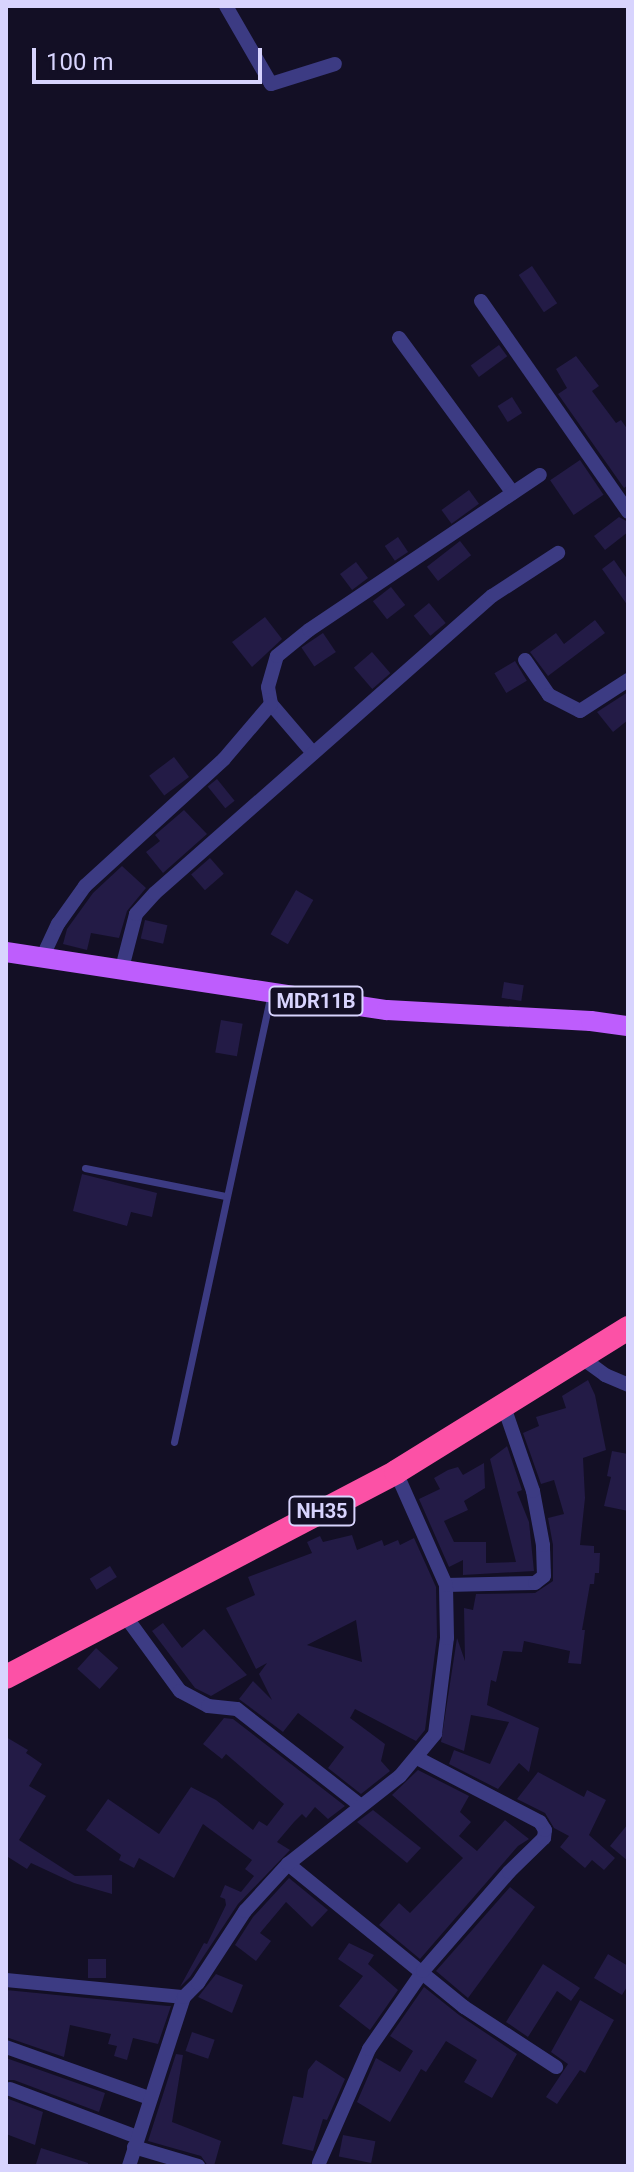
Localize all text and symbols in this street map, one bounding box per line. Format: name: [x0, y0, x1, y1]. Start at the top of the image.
scale bar: [36, 32, 266, 82]
text: 100 m: [46, 48, 113, 76]
road number: MDR11B: [268, 985, 364, 1017]
road number: NH35: [288, 1495, 356, 1527]

